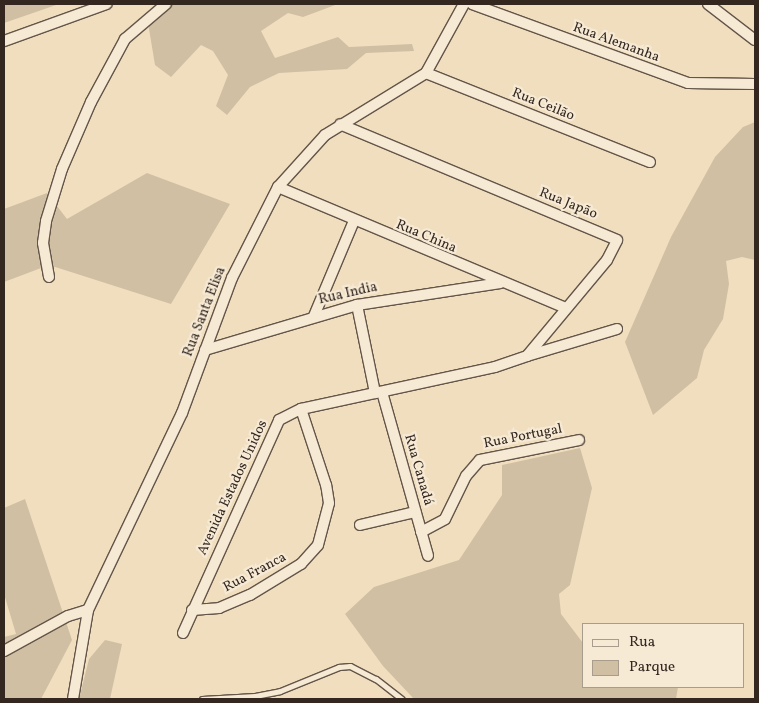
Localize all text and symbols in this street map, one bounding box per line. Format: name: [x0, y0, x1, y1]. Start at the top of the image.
street label: Rua Alemanha: [570, 20, 662, 66]
street label: Rua Ceilão: [509, 85, 577, 125]
street label: Rua Japão: [536, 185, 600, 223]
street label: Rua China: [393, 217, 459, 257]
street label: Rua Santa Elisa: [180, 265, 230, 359]
street label: Rua India: [317, 279, 379, 309]
street label: Avenida Estados Unidos: [194, 418, 272, 558]
street label: Rua Portugal: [482, 421, 564, 453]
street label: Rua Canadá: [400, 432, 436, 508]
street label: Rua Franca: [221, 549, 289, 597]
legend: [582, 623, 744, 688]
text: Rua: [629, 632, 655, 653]
text: Parque: [629, 657, 675, 678]

